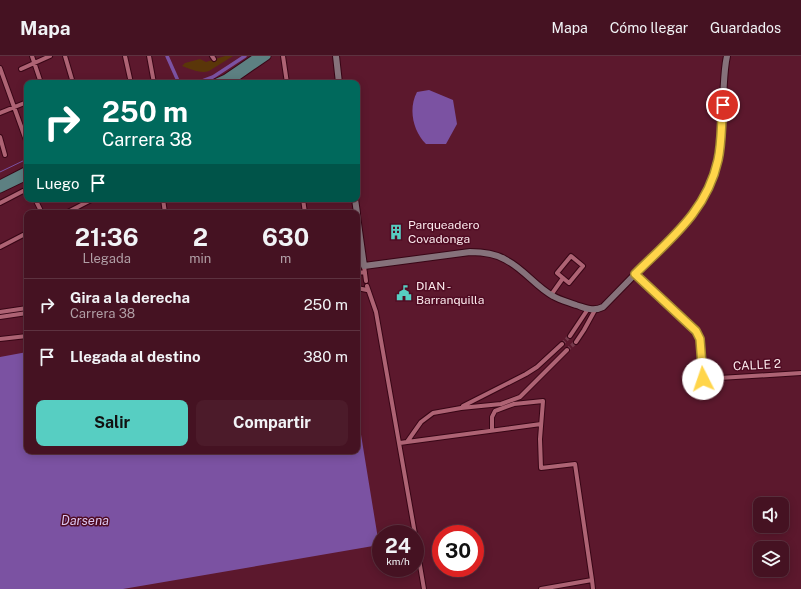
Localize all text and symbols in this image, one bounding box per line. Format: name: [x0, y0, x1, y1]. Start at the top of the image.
text: Mapa: [20, 17, 70, 39]
text: Mapa: [552, 20, 588, 36]
text: Cómo llegar: [610, 20, 688, 36]
text: Guardados: [710, 20, 781, 36]
pin: [706, 88, 740, 122]
icon: arrive: [712, 94, 734, 116]
text: 250 m: [102, 95, 188, 128]
icon: right: [36, 96, 88, 148]
text: Carrera 38: [102, 129, 192, 150]
icon: arrive: [87, 172, 109, 194]
text: Luego: [36, 175, 79, 192]
place label: Parqueadero Covadonga: [408, 218, 480, 246]
text: 21:36: [75, 223, 138, 251]
text: 2: [193, 223, 208, 251]
text: 630: [262, 223, 309, 251]
building icon: Parqueadero Covadonga: [387, 223, 405, 241]
text: Llegada: [82, 251, 131, 266]
text: min: [189, 251, 211, 266]
text: m: [280, 251, 291, 266]
place label: DIAN - Barranquilla: [416, 279, 484, 307]
public building icon: DIAN - Barranquilla: [395, 284, 413, 302]
text: Gira a la derecha: [70, 289, 190, 306]
icon: right: [36, 294, 58, 316]
text: 250 m: [304, 296, 348, 313]
text: Carrera 38: [70, 306, 135, 321]
icon: arrive: [36, 346, 58, 368]
text: Llegada al destino: [70, 348, 201, 365]
text: 380 m: [303, 348, 348, 365]
street label: CALLE 2: [733, 357, 781, 373]
position arrow: [682, 358, 724, 400]
button: Salir: [36, 400, 188, 446]
button: Compartir: [196, 400, 348, 446]
map controls: [753, 497, 789, 577]
button: sound: [753, 497, 789, 533]
water label: Darsena: [61, 513, 109, 528]
speed limit sign: 30: [432, 525, 484, 577]
text: 24: [385, 534, 411, 558]
button: layers: [753, 541, 789, 577]
text: km/h: [386, 555, 410, 567]

